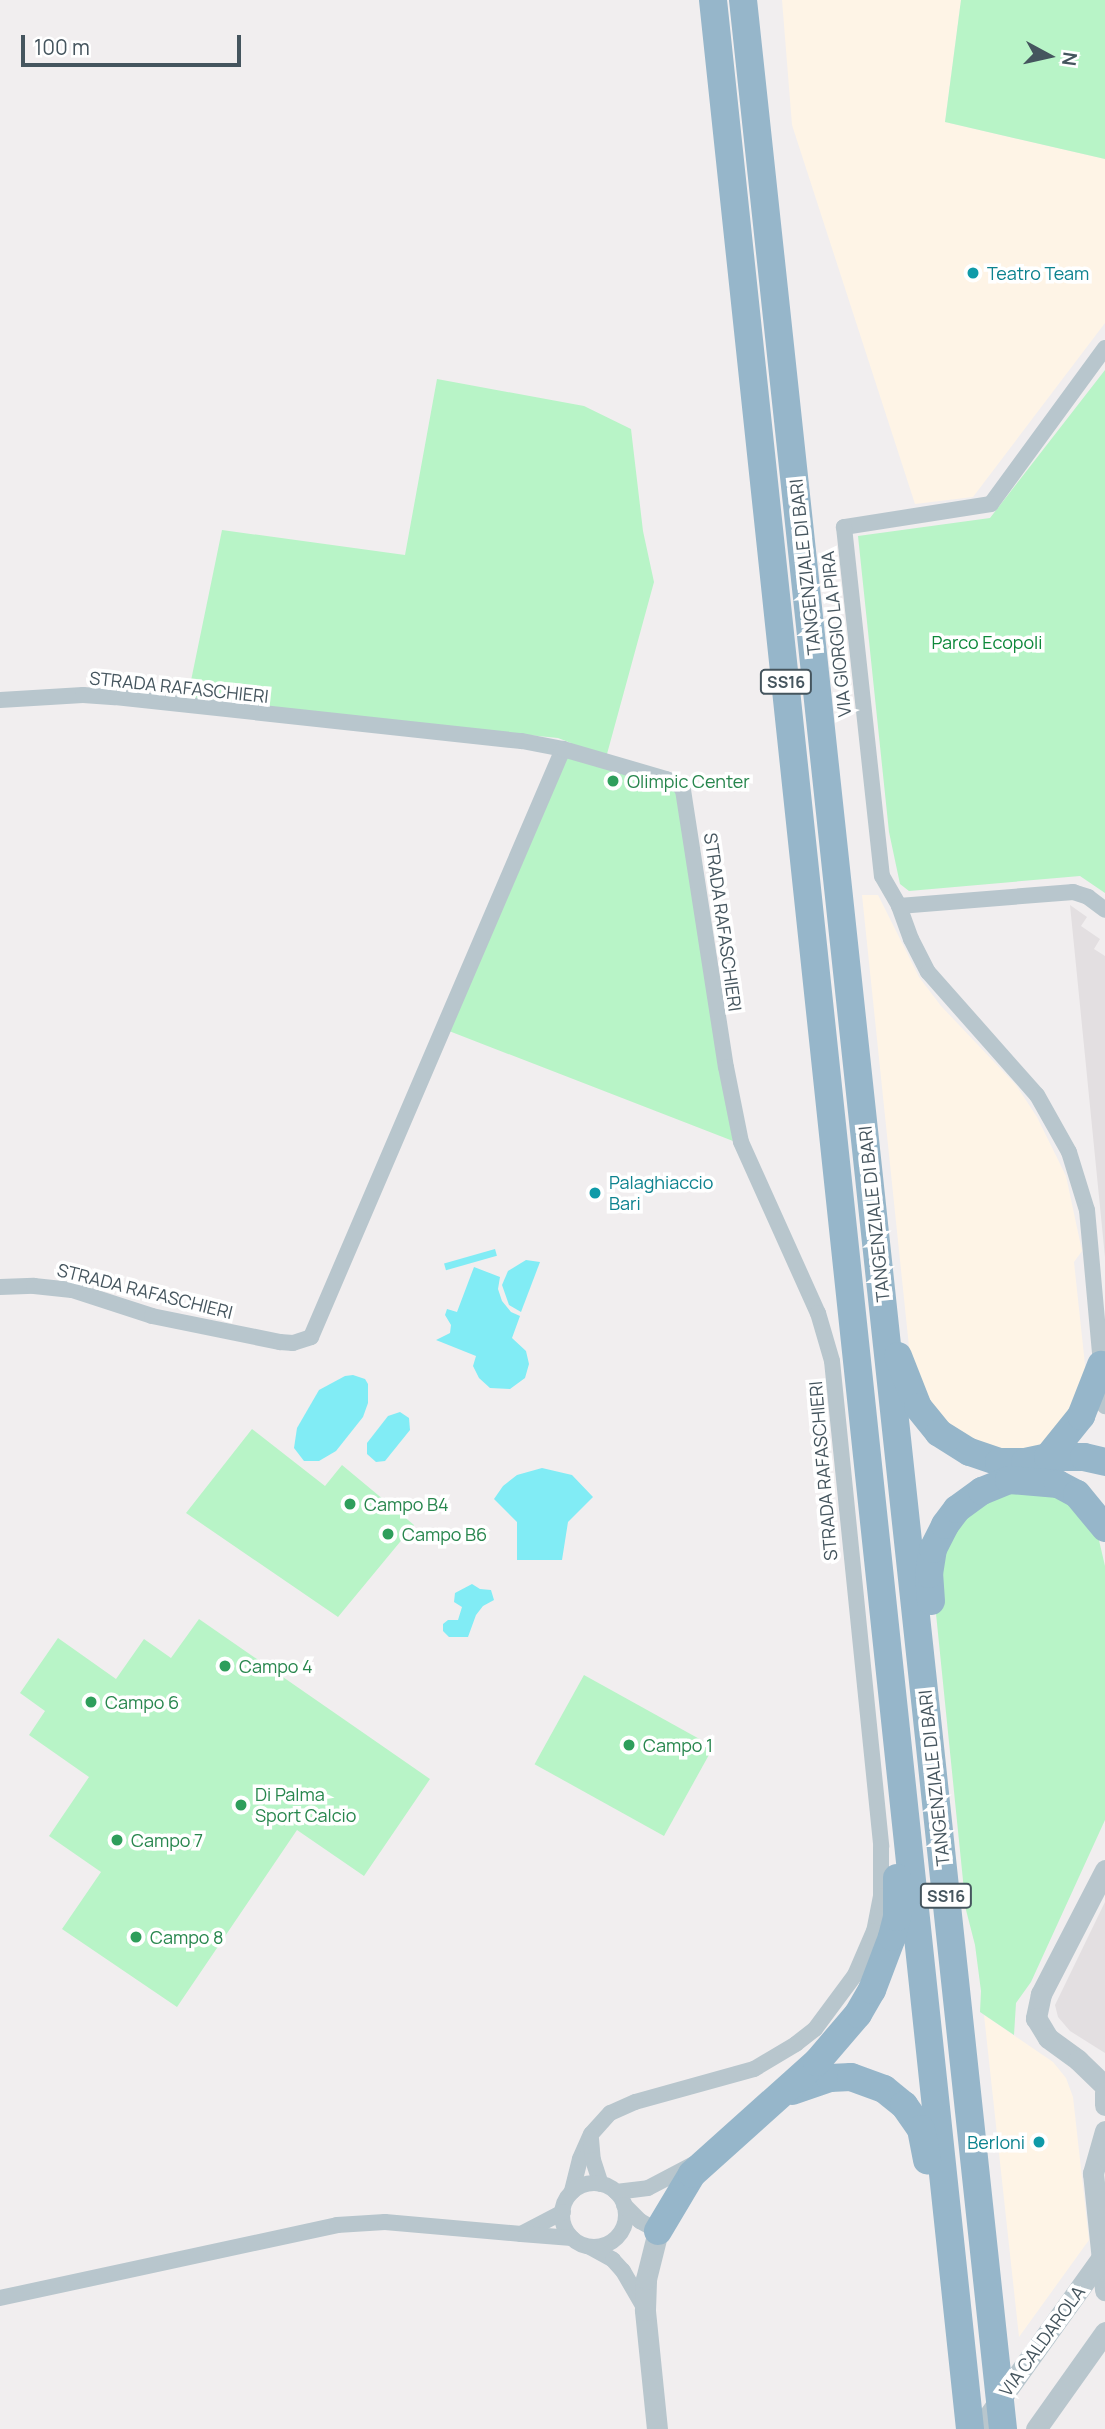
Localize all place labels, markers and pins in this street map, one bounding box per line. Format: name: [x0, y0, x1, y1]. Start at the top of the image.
place label: Teatro Team: [987, 262, 1089, 284]
marker: Teatro Team: [965, 265, 981, 281]
place label: Olimpic Center: [627, 770, 750, 792]
marker: Olimpic Center: [605, 773, 621, 789]
place label: Palaghiaccio Bari: [609, 1172, 713, 1214]
marker: Palaghiaccio Bari: [587, 1185, 603, 1201]
place label: Campo B4: [364, 1493, 449, 1515]
marker: Campo B4: [342, 1496, 358, 1512]
place label: Campo B6: [402, 1523, 487, 1545]
marker: Campo B6: [380, 1526, 396, 1542]
place label: Campo 4: [239, 1655, 313, 1677]
marker: Campo 4: [217, 1658, 233, 1674]
place label: Campo 6: [105, 1691, 179, 1713]
marker: Campo 6: [83, 1694, 99, 1710]
place label: Campo 1: [643, 1734, 713, 1756]
marker: Campo 1: [621, 1737, 637, 1753]
place label: Di Palma Sport Calcio: [255, 1784, 356, 1826]
marker: Di Palma Sport Calcio: [233, 1797, 249, 1813]
place label: Campo 7: [131, 1829, 203, 1851]
marker: Campo 7: [109, 1832, 125, 1848]
place label: Campo 8: [150, 1926, 223, 1948]
marker: Campo 8: [128, 1929, 144, 1945]
place label: Berloni: [967, 2131, 1025, 2153]
marker: Berloni: [1031, 2134, 1047, 2150]

